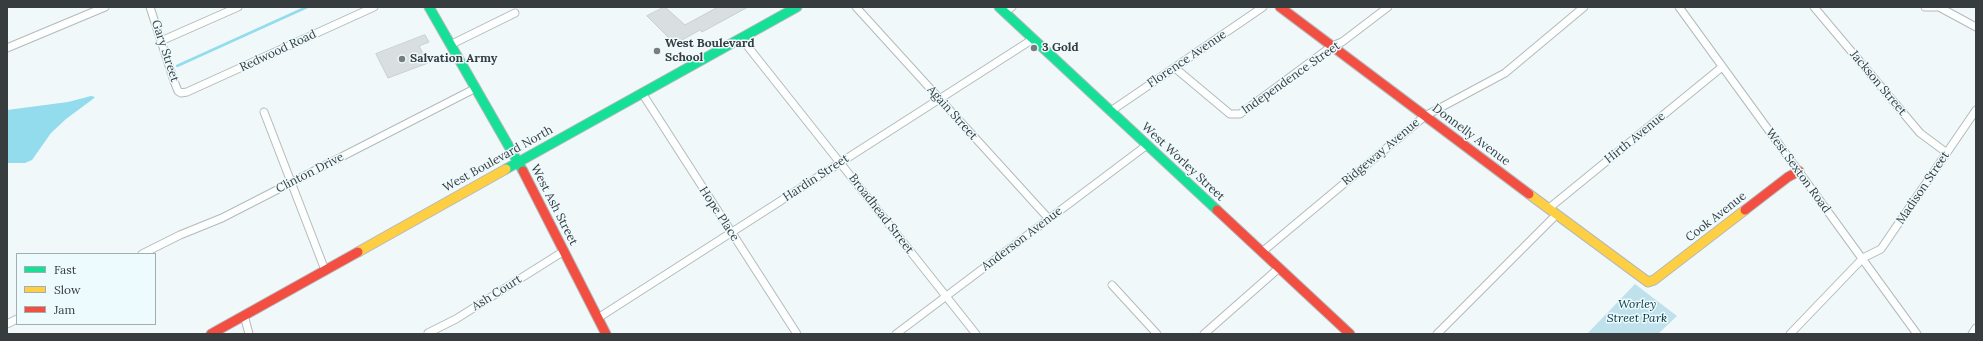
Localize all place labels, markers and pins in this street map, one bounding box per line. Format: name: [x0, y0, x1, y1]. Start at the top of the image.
place label: West Boulevard School: [665, 37, 755, 65]
place label: 3 Gold: [1042, 41, 1079, 55]
marker: 3 Gold: [1029, 43, 1039, 53]
marker: West Boulevard School: [652, 46, 662, 56]
place label: Salvation Army: [410, 52, 497, 66]
marker: Salvation Army: [397, 54, 407, 64]

